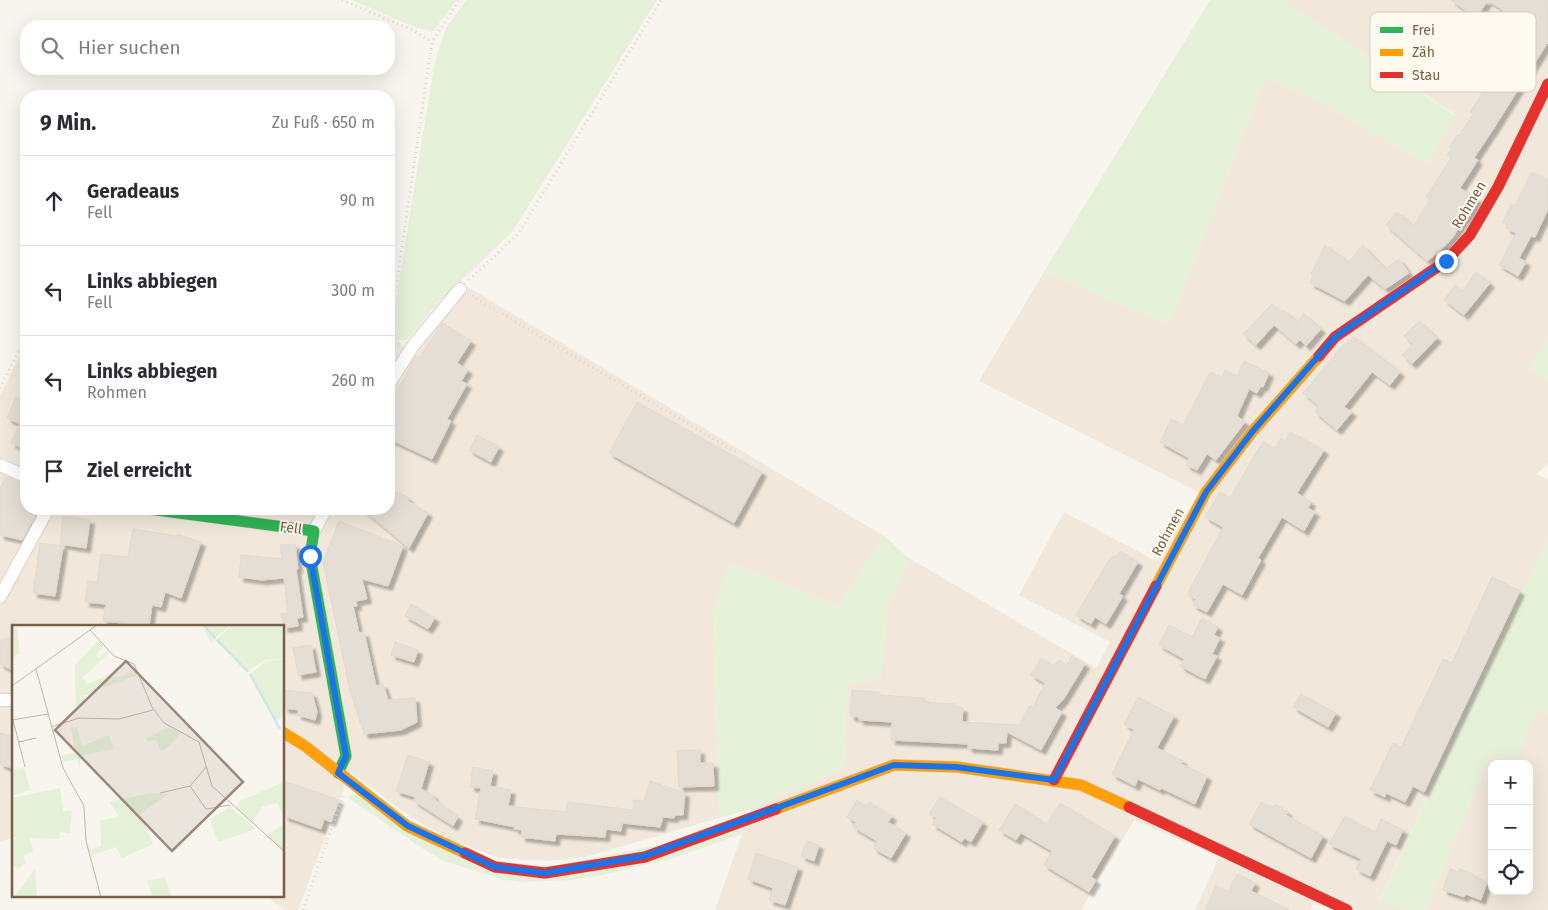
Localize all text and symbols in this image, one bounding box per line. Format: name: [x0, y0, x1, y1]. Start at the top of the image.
legend: [1370, 12, 1536, 92]
search box: [20, 20, 395, 75]
text: Frei: [1412, 22, 1435, 39]
icon: search: [38, 34, 66, 62]
text: Hier suchen: [78, 36, 181, 59]
text: Zäh: [1412, 44, 1435, 61]
text: Stau: [1412, 67, 1440, 84]
text: 9 Min.: [40, 110, 96, 136]
text: Zu Fuß · 650 m: [272, 113, 375, 132]
street label: Rohmen: [1448, 178, 1490, 232]
text: Geradeaus: [87, 180, 179, 203]
icon: ahead: [40, 187, 68, 215]
text: 90 m: [340, 191, 375, 210]
text: Fell: [87, 203, 112, 222]
route end: [1435, 250, 1458, 273]
text: Links abbiegen: [87, 270, 218, 293]
icon: left: [40, 277, 68, 305]
text: 300 m: [331, 281, 375, 300]
text: Fell: [87, 293, 112, 312]
text: Links abbiegen: [87, 360, 218, 383]
icon: left: [40, 367, 68, 395]
text: 260 m: [332, 371, 375, 390]
text: Rohmen: [87, 383, 147, 402]
icon: arrive: [40, 457, 68, 485]
text: Ziel erreicht: [87, 459, 192, 482]
street label: Rohmen: [1148, 505, 1188, 559]
street label: Fell: [279, 518, 303, 538]
route start: [299, 545, 322, 568]
inset map: [12, 625, 285, 898]
map controls: [1488, 760, 1533, 895]
button: +: [1488, 760, 1533, 805]
button: −: [1488, 805, 1533, 850]
button: locate: [1488, 850, 1533, 895]

